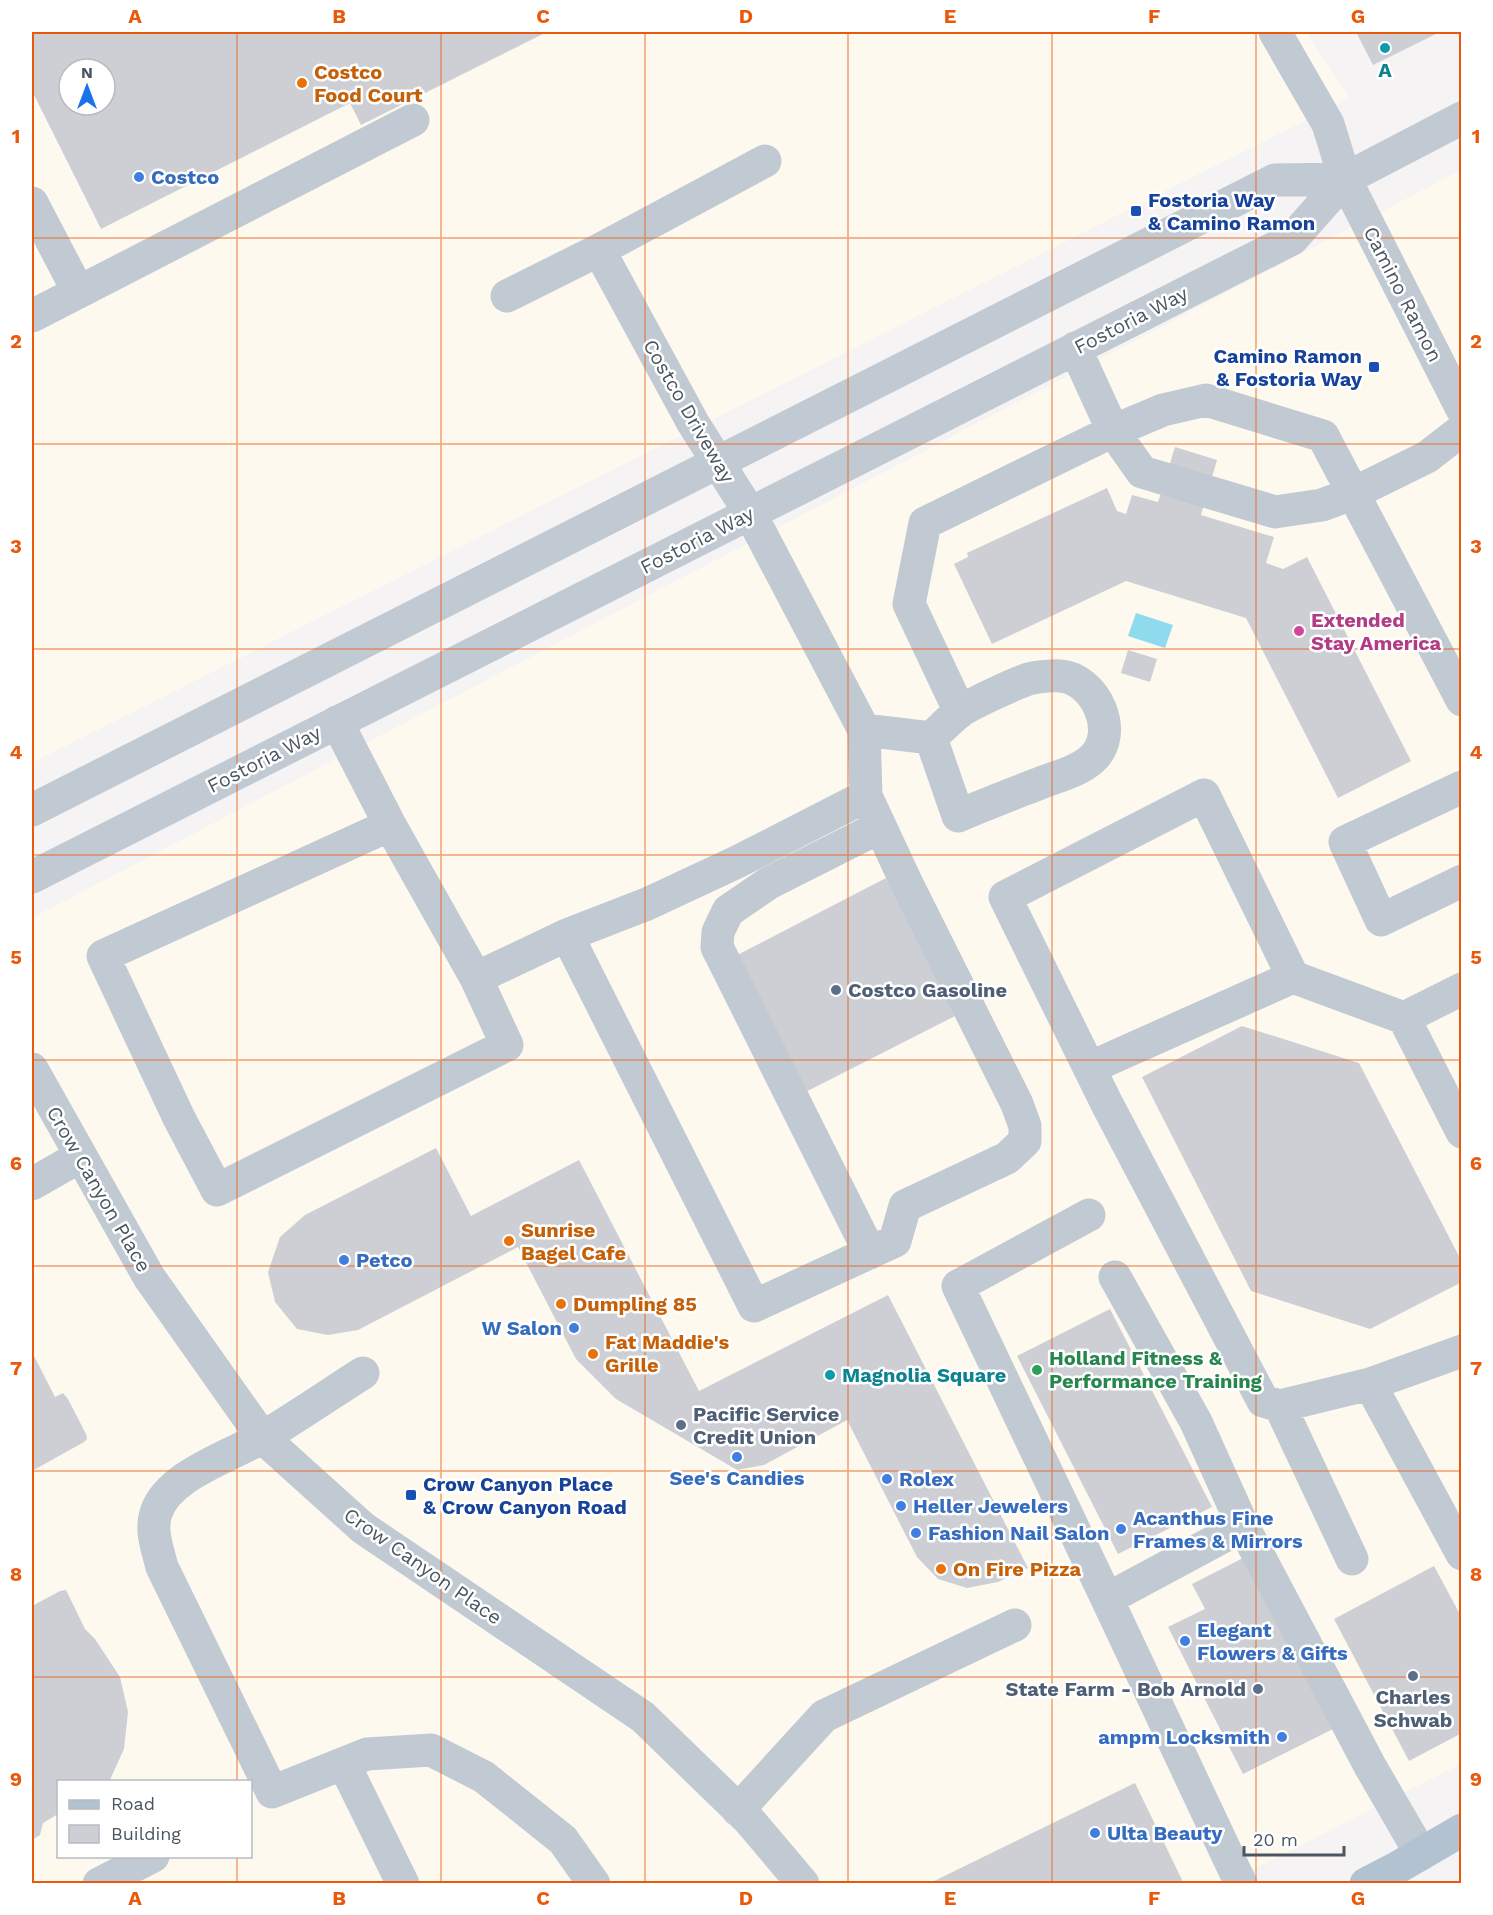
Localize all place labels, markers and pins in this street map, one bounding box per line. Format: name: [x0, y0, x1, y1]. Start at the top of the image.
marker: A: [1378, 41, 1392, 55]
place label: A: [1378, 58, 1392, 82]
place label: Costco Food Court: [314, 60, 423, 107]
marker: Costco Food Court: [295, 76, 309, 90]
place label: Costco: [151, 165, 219, 189]
marker: Costco: [132, 170, 146, 184]
place label: Fostoria Way & Camino Ramon: [1148, 188, 1315, 235]
marker: Fostoria Way & Camino Ramon: [1129, 204, 1143, 218]
place label: Camino Ramon & Fostoria Way: [1214, 344, 1363, 391]
marker: Camino Ramon & Fostoria Way: [1367, 360, 1381, 374]
place label: Extended Stay America: [1311, 608, 1442, 655]
marker: Extended Stay America: [1292, 624, 1306, 638]
place label: Costco Gasoline: [848, 978, 1007, 1002]
marker: Costco Gasoline: [829, 983, 843, 997]
place label: Sunrise Bagel Cafe: [521, 1218, 626, 1265]
marker: Sunrise Bagel Cafe: [502, 1234, 516, 1248]
place label: Petco: [356, 1248, 413, 1272]
marker: Petco: [337, 1253, 351, 1267]
place label: Dumpling 85: [573, 1292, 697, 1316]
marker: Dumpling 85: [554, 1297, 568, 1311]
place label: W Salon: [481, 1316, 562, 1340]
marker: W Salon: [567, 1321, 581, 1335]
place label: Fat Maddie's Grille: [605, 1330, 730, 1377]
place label: Holland Fitness & Performance Training: [1049, 1346, 1263, 1393]
marker: Fat Maddie's Grille: [586, 1347, 600, 1361]
place label: Magnolia Square: [842, 1363, 1006, 1387]
marker: Holland Fitness & Performance Training: [1030, 1363, 1044, 1377]
marker: Magnolia Square: [823, 1368, 837, 1382]
place label: Pacific Service Credit Union: [693, 1402, 839, 1449]
marker: Pacific Service Credit Union: [674, 1418, 688, 1432]
marker: See's Candies: [730, 1450, 744, 1464]
place label: See's Candies: [669, 1466, 805, 1490]
place label: Rolex: [899, 1467, 954, 1491]
place label: Crow Canyon Place & Crow Canyon Road: [423, 1472, 627, 1519]
marker: Rolex: [880, 1472, 894, 1486]
marker: Crow Canyon Place & Crow Canyon Road: [404, 1488, 418, 1502]
place label: Heller Jewelers: [913, 1494, 1068, 1518]
marker: Heller Jewelers: [894, 1499, 908, 1513]
place label: Acanthus Fine Frames & Mirrors: [1133, 1506, 1303, 1553]
place label: Fashion Nail Salon: [928, 1521, 1109, 1545]
marker: Acanthus Fine Frames & Mirrors: [1114, 1522, 1128, 1536]
marker: Fashion Nail Salon: [909, 1526, 923, 1540]
place label: On Fire Pizza: [953, 1557, 1081, 1581]
marker: On Fire Pizza: [934, 1562, 948, 1576]
place label: Elegant Flowers & Gifts: [1197, 1618, 1348, 1665]
marker: Elegant Flowers & Gifts: [1178, 1634, 1192, 1648]
marker: Charles Schwab: [1406, 1669, 1420, 1683]
place label: State Farm - Bob Arnold: [1006, 1677, 1246, 1701]
marker: State Farm - Bob Arnold: [1251, 1682, 1265, 1696]
place label: Charles Schwab: [1374, 1685, 1452, 1732]
place label: ampm Locksmith: [1098, 1725, 1270, 1749]
marker: ampm Locksmith: [1275, 1730, 1289, 1744]
place label: Ulta Beauty: [1107, 1821, 1223, 1845]
marker: Ulta Beauty: [1088, 1826, 1102, 1840]

